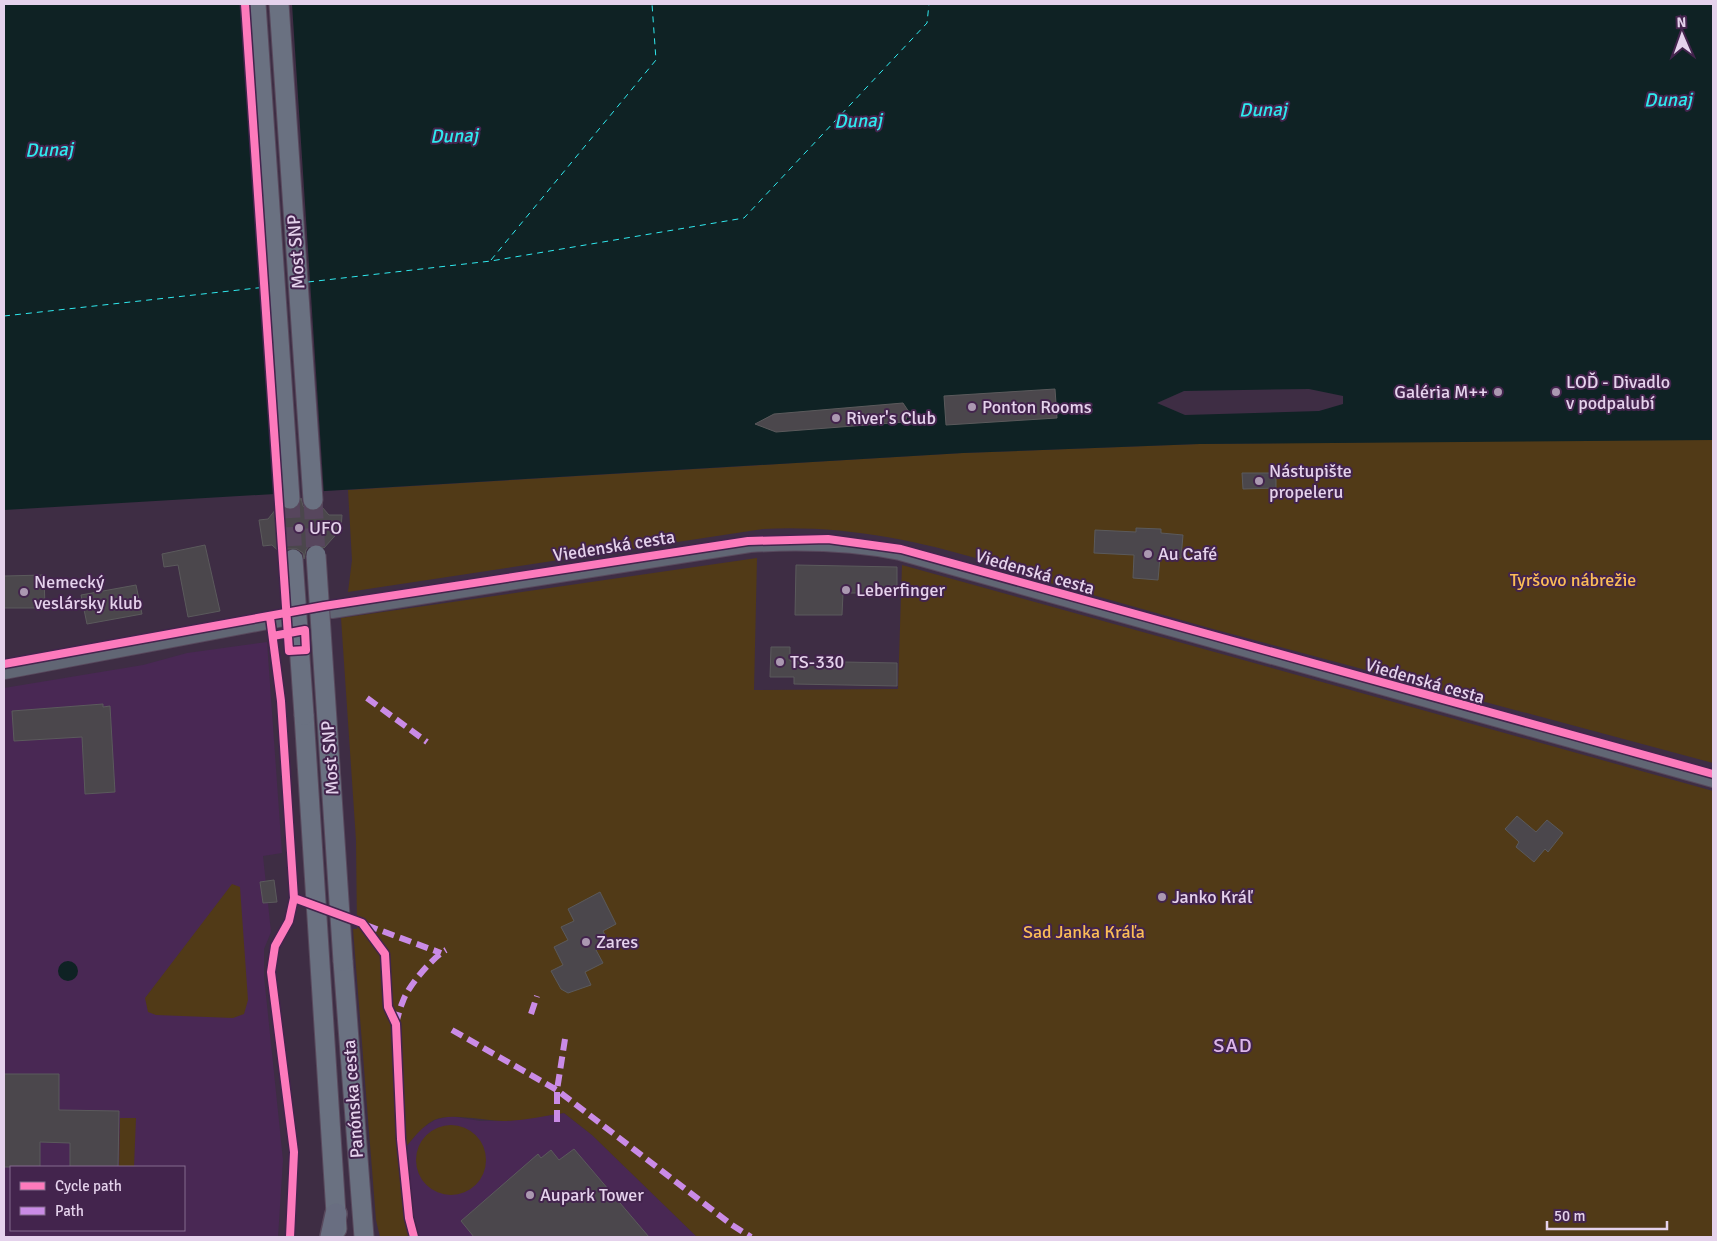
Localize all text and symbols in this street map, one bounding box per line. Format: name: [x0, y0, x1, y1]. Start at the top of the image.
north arrow: [1657, 10, 1707, 60]
text: N: [1676, 14, 1687, 31]
water label: Dunaj: [1644, 88, 1694, 112]
water label: Dunaj: [1239, 98, 1289, 122]
water label: Dunaj: [834, 108, 884, 134]
water label: Dunaj: [430, 123, 480, 149]
water label: Dunaj: [25, 137, 75, 163]
street label: Most SNP: [282, 214, 310, 290]
place label: LOĎ - Divadlo v podpalubí: [1566, 371, 1670, 414]
place label: Galéria M++: [1394, 381, 1488, 403]
marker: Galéria M++: [1492, 386, 1504, 398]
marker: LOĎ - Divadlo v podpalubí: [1550, 386, 1562, 398]
place label: Ponton Rooms: [982, 396, 1092, 418]
marker: Ponton Rooms: [966, 401, 978, 413]
place label: River's Club: [846, 407, 936, 429]
marker: River's Club: [830, 412, 842, 424]
place label: Nástupište propeleru: [1269, 460, 1352, 503]
marker: Nástupište propeleru: [1253, 475, 1265, 487]
place label: UFO: [309, 517, 342, 539]
marker: UFO: [293, 522, 305, 534]
street label: Viedenská cesta: [551, 525, 677, 567]
place label: Au Café: [1158, 543, 1217, 565]
street label: Viedenská cesta: [973, 544, 1097, 600]
marker: Au Café: [1142, 548, 1154, 560]
park label: Tyršovo nábrežie: [1510, 569, 1636, 591]
place label: Nemecký veslársky klub: [34, 571, 142, 614]
place label: Leberfinger: [856, 579, 945, 601]
marker: Leberfinger: [840, 584, 852, 596]
marker: Nemecký veslársky klub: [18, 586, 30, 598]
place label: TS-330: [790, 651, 844, 673]
street label: Viedenská cesta: [1363, 653, 1487, 709]
marker: TS-330: [774, 656, 786, 668]
street label: Most SNP: [316, 720, 344, 796]
place label: Janko Kráľ: [1172, 886, 1254, 908]
marker: Janko Kráľ: [1156, 891, 1168, 903]
park label: Sad Janka Kráľa: [1023, 921, 1145, 943]
place label: Zares: [596, 931, 638, 953]
marker: Zares: [580, 936, 592, 948]
district label: SAD: [1213, 1033, 1253, 1058]
street label: Panónska cesta: [338, 1039, 368, 1159]
legend: [10, 1166, 185, 1231]
text: Cycle path: [55, 1177, 122, 1195]
place label: Aupark Tower: [540, 1184, 644, 1206]
marker: Aupark Tower: [524, 1189, 536, 1201]
scale bar: [1547, 1198, 1667, 1230]
text: Path: [55, 1202, 84, 1220]
text: 50 m: [1554, 1207, 1585, 1225]

